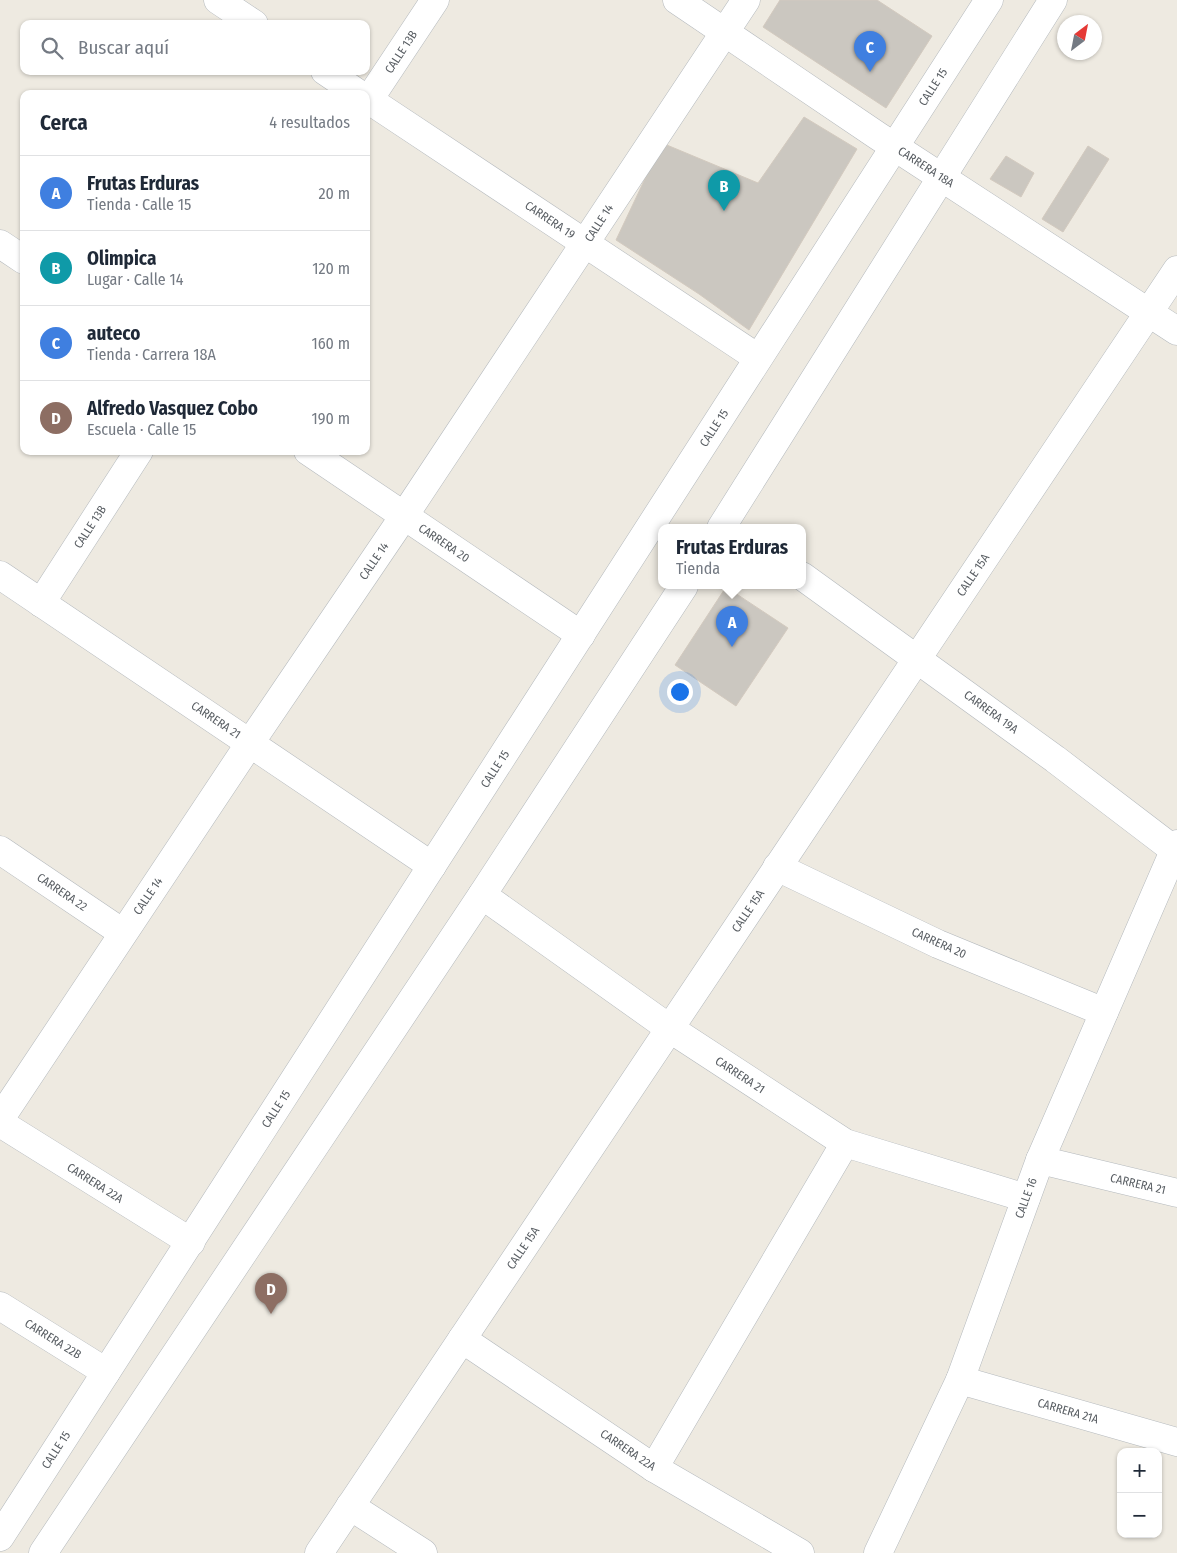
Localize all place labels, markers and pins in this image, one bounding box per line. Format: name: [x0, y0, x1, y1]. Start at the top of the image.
pin: C: [854, 31, 886, 72]
pin: B: [708, 170, 740, 211]
pin: A: [716, 606, 748, 647]
pin: D: [255, 1273, 287, 1314]

